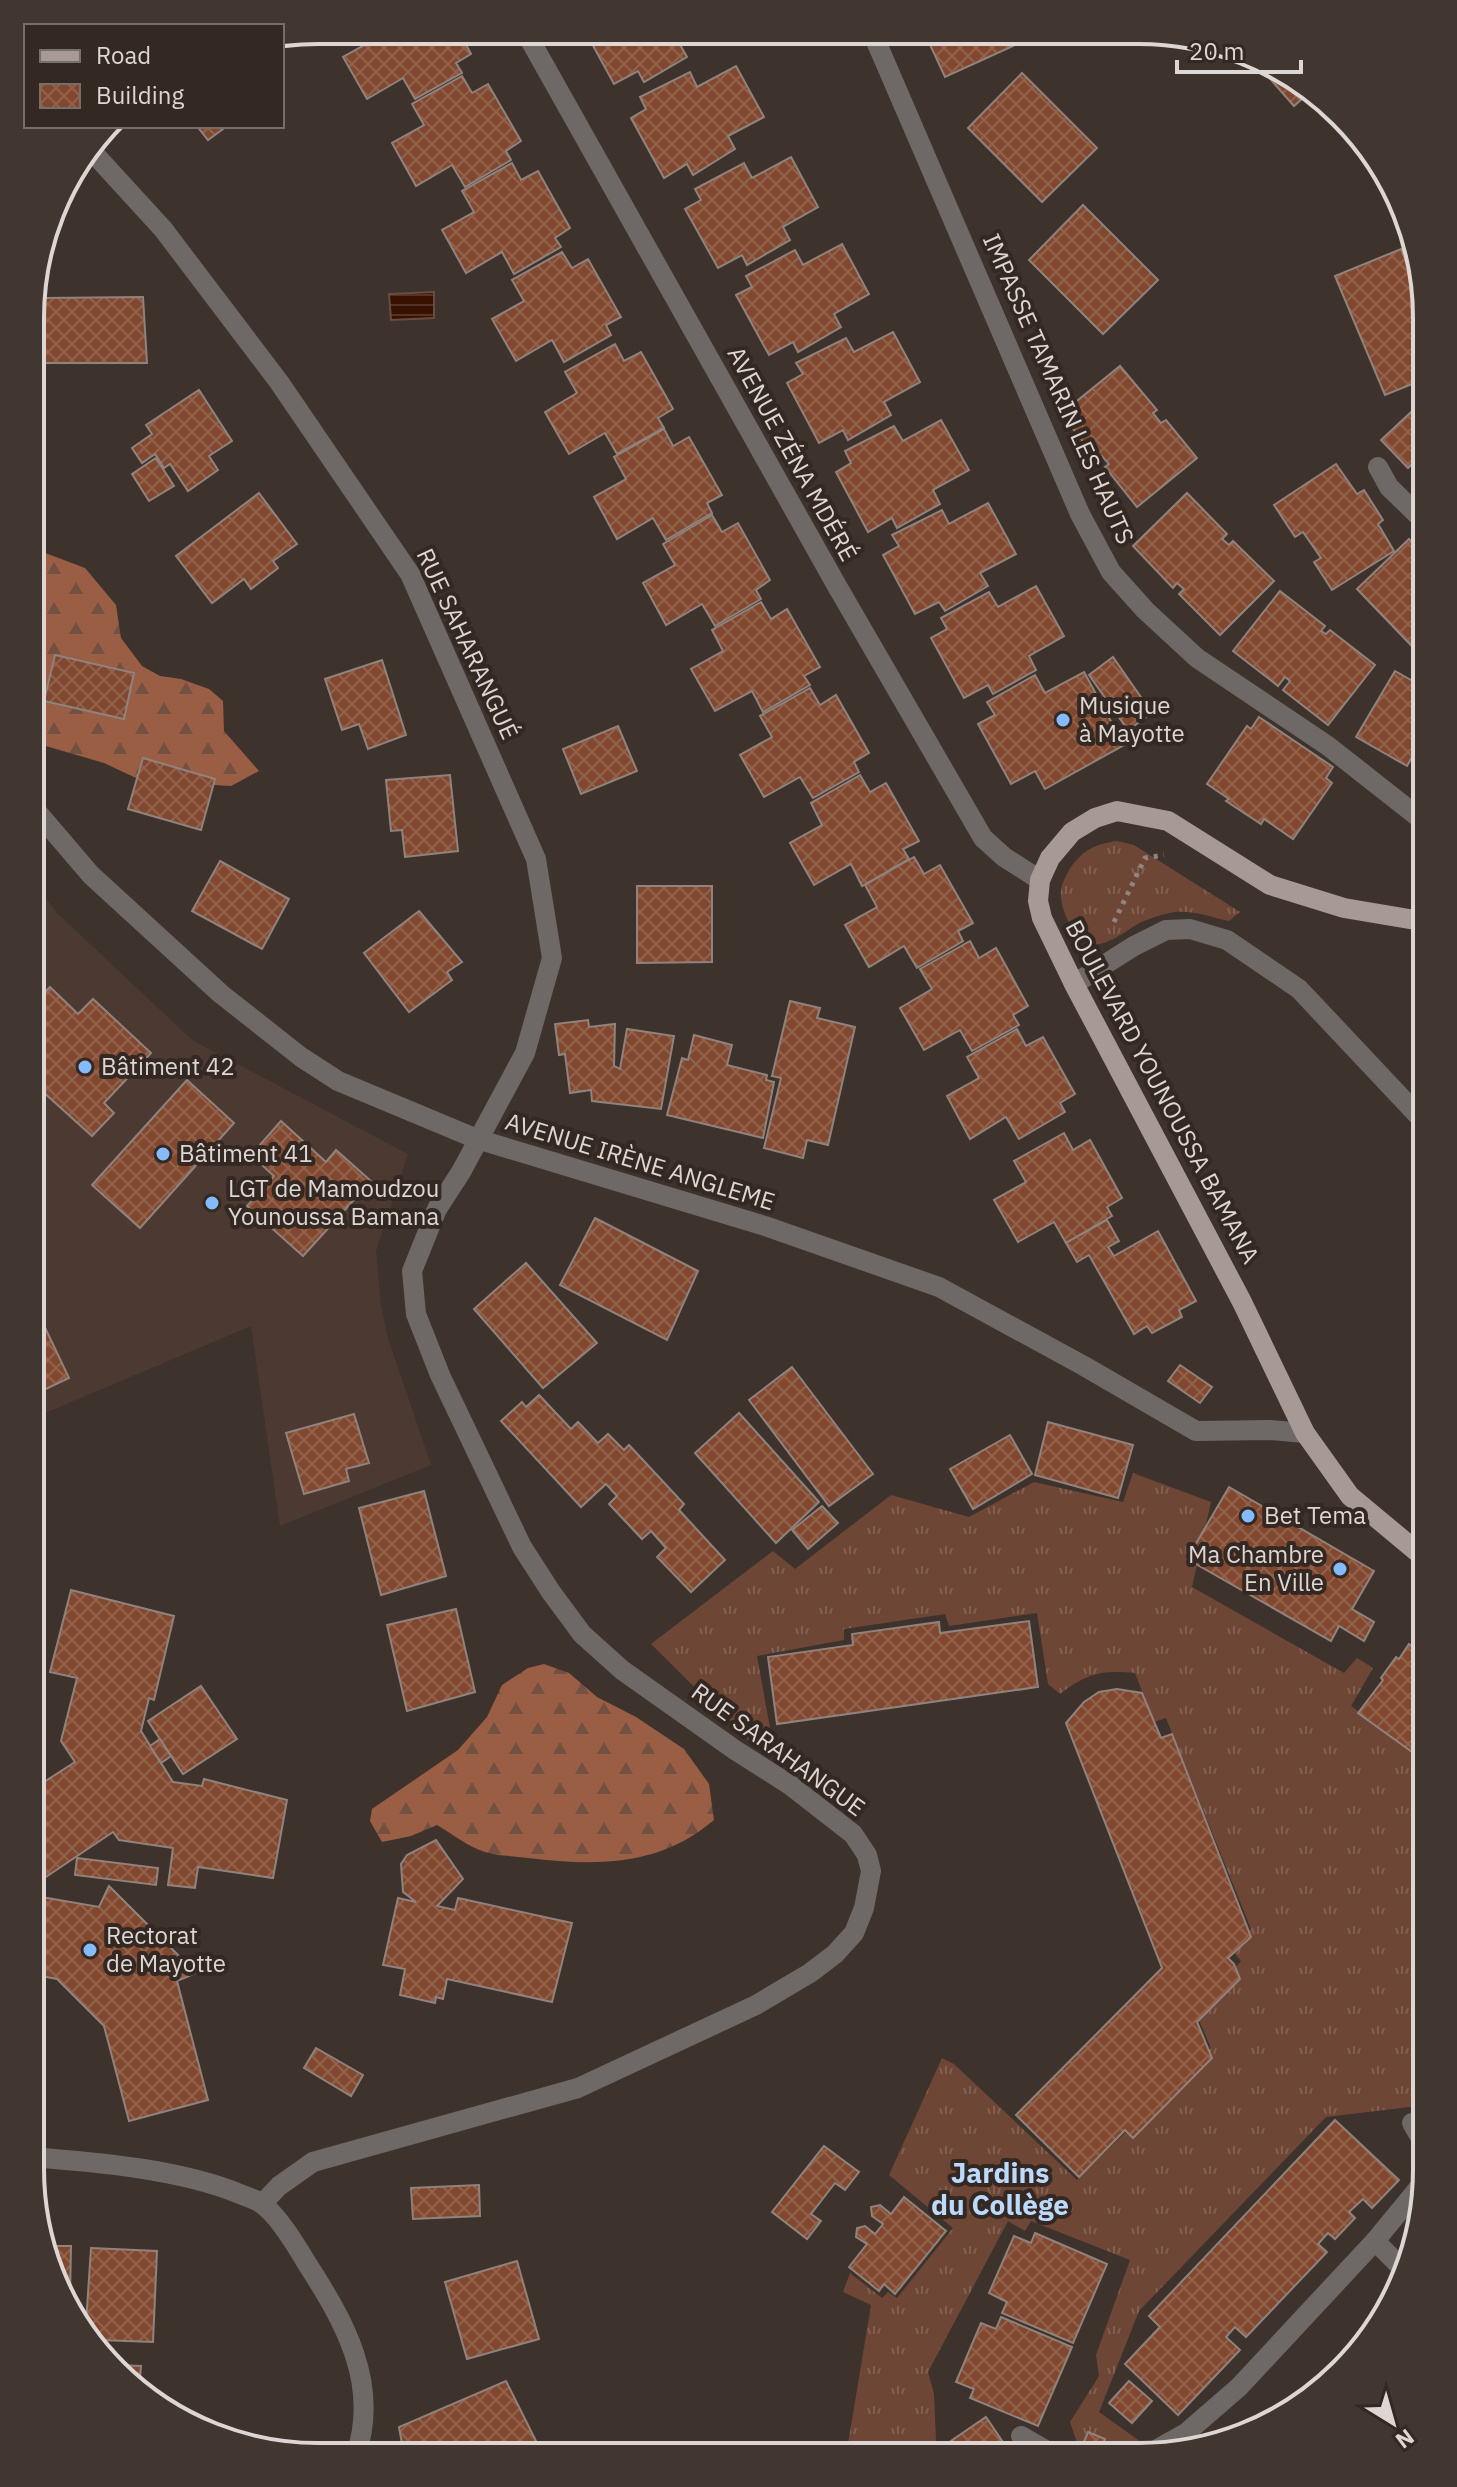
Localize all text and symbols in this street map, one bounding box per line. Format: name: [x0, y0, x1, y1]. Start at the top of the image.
legend: [24, 24, 284, 128]
scale bar: [1177, 24, 1301, 74]
text: 20 m: [1189, 35, 1244, 67]
text: Road: [96, 39, 151, 71]
text: Building: [96, 79, 184, 111]
street label: IMPASSE TAMARIN LES HAUTS: [976, 228, 1142, 549]
street label: AVENUE ZÉNA MDÉRÉ: [721, 340, 865, 567]
street label: RUE SAHARANGUÉ: [410, 543, 526, 744]
place label: Musique à Mayotte: [1079, 689, 1185, 749]
marker: Musique à Mayotte: [1054, 711, 1072, 729]
street label: BOULEVARD YOUNOUSSA BAMANA: [1058, 914, 1267, 1269]
place label: Bâtiment 42: [101, 1050, 235, 1082]
marker: Bâtiment 42: [76, 1058, 94, 1076]
street label: AVENUE IRÈNE ANGLEME: [502, 1105, 779, 1217]
place label: Bâtiment 41: [179, 1137, 313, 1169]
marker: Bâtiment 41: [154, 1145, 172, 1163]
place label: LGT de Mamoudzou Younoussa Bamana: [228, 1172, 439, 1232]
marker: LGT de Mamoudzou Younoussa Bamana: [203, 1194, 221, 1212]
place label: Bet Tema: [1264, 1499, 1366, 1531]
marker: Bet Tema: [1239, 1507, 1257, 1525]
place label: Ma Chambre En Ville: [1188, 1538, 1324, 1598]
marker: Ma Chambre En Ville: [1331, 1560, 1349, 1578]
street label: RUE SARAHANGUE: [685, 1675, 872, 1823]
place label: Rectorat de Mayotte: [106, 1919, 226, 1979]
marker: Rectorat de Mayotte: [81, 1941, 99, 1959]
district label: Jardins du Collège: [931, 2154, 1069, 2223]
north arrow: [1353, 2383, 1433, 2463]
text: N: [1390, 2423, 1420, 2456]

